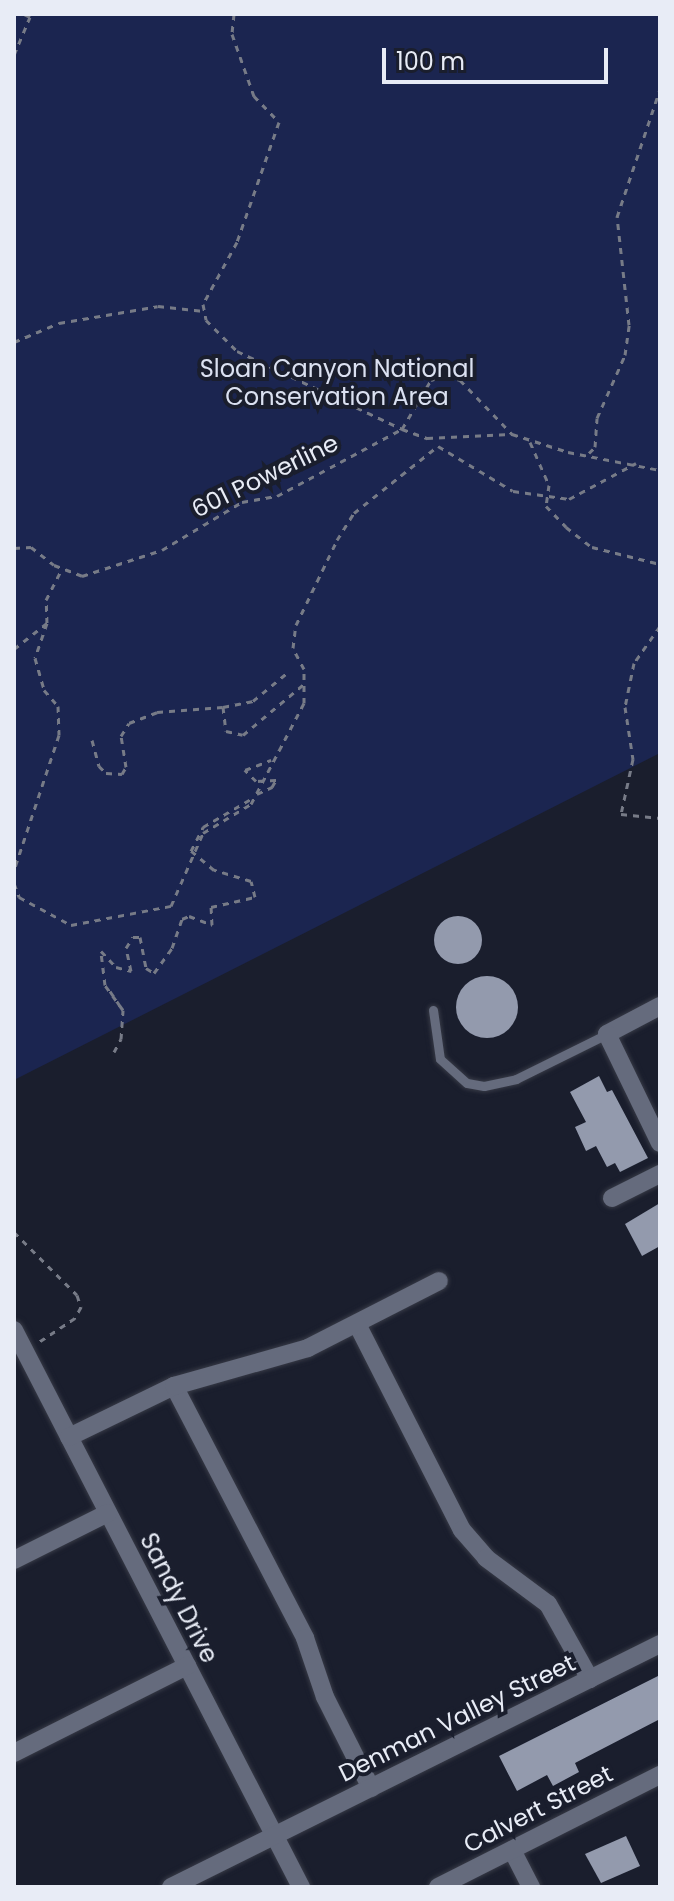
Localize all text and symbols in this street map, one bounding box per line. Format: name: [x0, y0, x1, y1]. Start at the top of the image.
scale bar: [386, 32, 612, 82]
text: 100 m: [396, 45, 465, 78]
park label: Sloan Canyon National Conservation Area: [200, 355, 474, 411]
street label: 601 Powerline: [187, 428, 343, 524]
street label: Sandy Drive: [134, 1528, 224, 1668]
street label: Denman Valley Street: [334, 1648, 580, 1788]
street label: Calvert Street: [459, 1759, 617, 1859]

